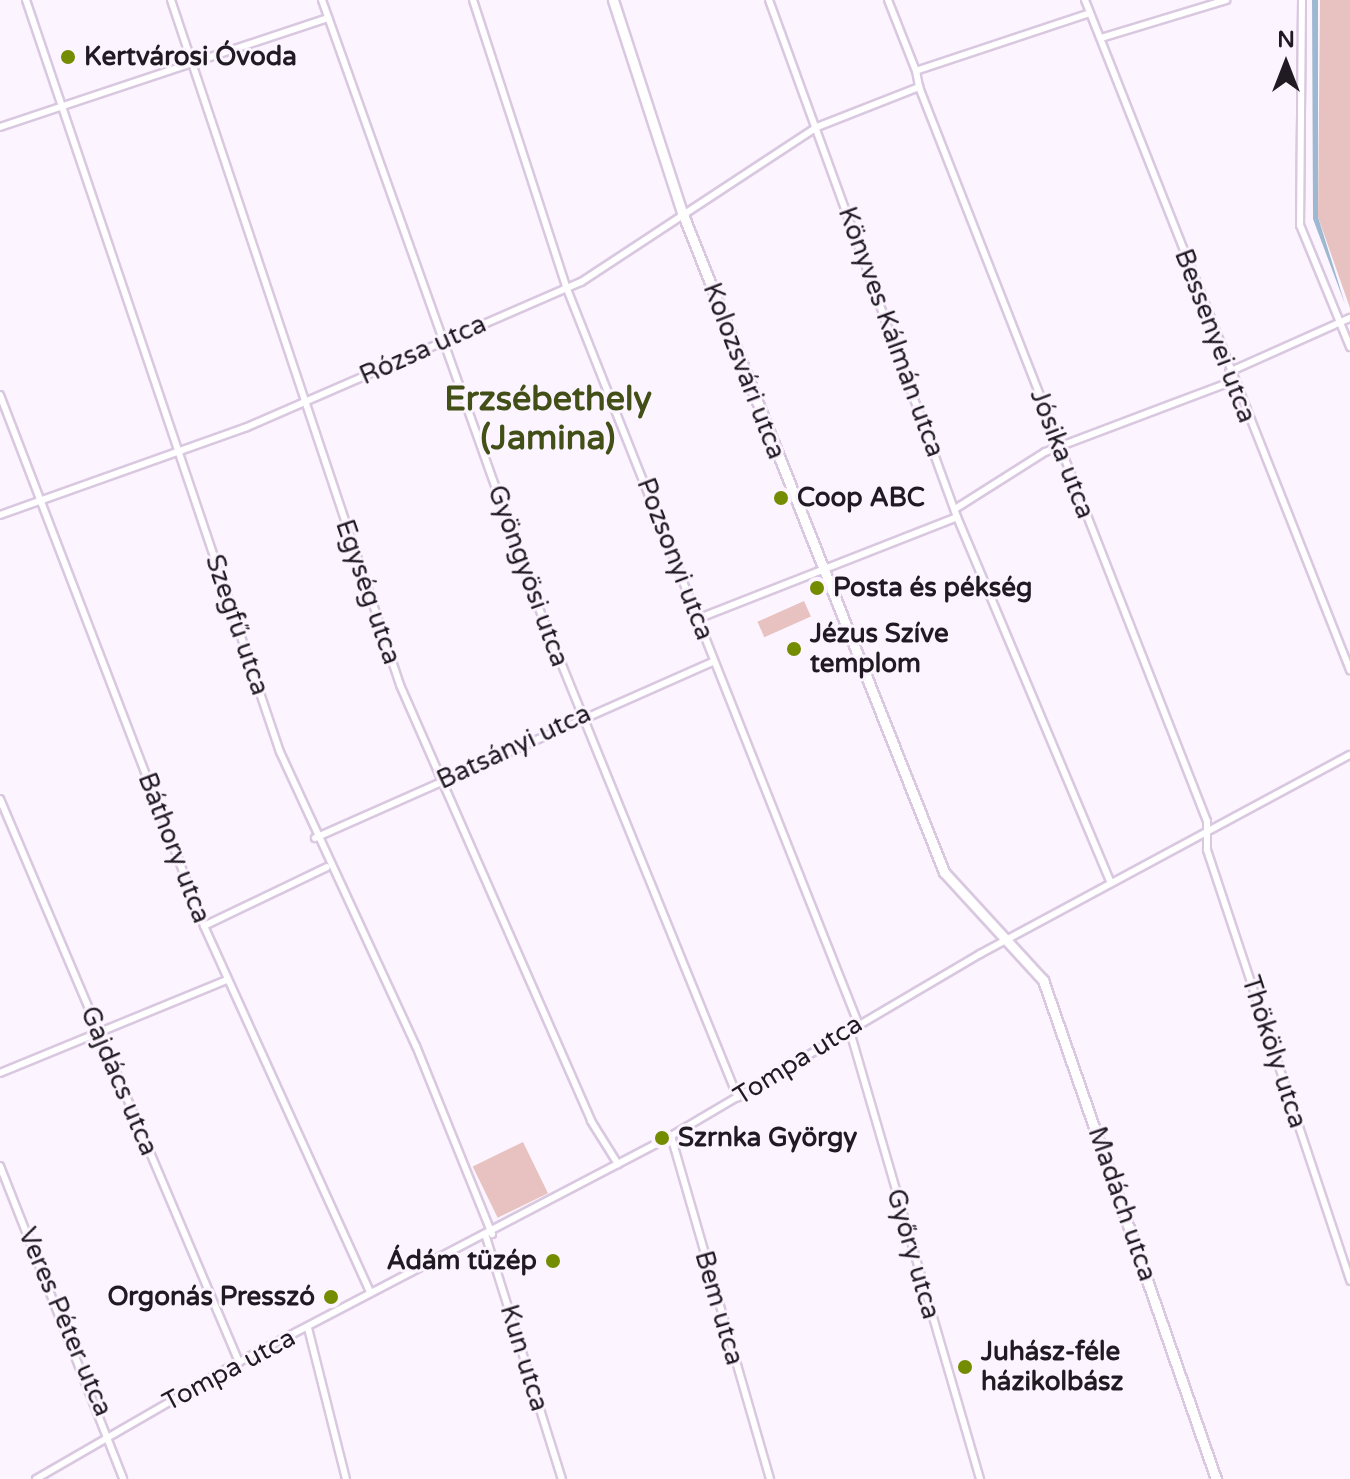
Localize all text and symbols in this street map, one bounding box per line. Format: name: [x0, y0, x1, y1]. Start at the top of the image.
north arrow: [1246, 24, 1326, 104]
text: N: [1277, 27, 1295, 53]
place label: Kertvárosi Óvoda: [84, 41, 297, 73]
marker: Kertvárosi Óvoda: [59, 48, 77, 66]
street label: Könyves Kálmán utca: [831, 203, 951, 461]
street label: Bessenyei utca: [1168, 245, 1262, 427]
street label: Kolozsvári utca: [696, 278, 792, 464]
street label: Rózsa utca: [355, 308, 491, 392]
district label: Erzsébethely (Jamina): [444, 379, 652, 458]
street label: Jósika utca: [1023, 385, 1101, 523]
street label: Pozsonyi utca: [630, 474, 720, 644]
street label: Gyöngyösi utca: [481, 481, 575, 671]
place label: Coop ABC: [797, 482, 925, 514]
marker: Coop ABC: [772, 489, 790, 507]
street label: Egység utca: [329, 516, 407, 668]
street label: Szegfű utca: [198, 551, 276, 699]
place label: Posta és pékség: [833, 572, 1032, 604]
marker: Posta és pékség: [808, 579, 826, 597]
place label: Jézus Szíve templom: [810, 618, 949, 680]
marker: Jézus Szíve templom: [785, 640, 803, 658]
street label: Batsányi utca: [432, 698, 596, 796]
street label: Báthory utca: [131, 768, 217, 928]
street label: Thököly utca: [1235, 972, 1313, 1132]
street label: Gajdács utca: [74, 1002, 164, 1160]
street label: Tompa utca: [728, 1008, 868, 1112]
place label: Szrnka György: [678, 1122, 857, 1154]
street label: Madách utca: [1081, 1123, 1163, 1285]
marker: Szrnka György: [653, 1129, 671, 1147]
street label: Győry utca: [880, 1185, 946, 1323]
street label: Veres Péter utca: [11, 1223, 119, 1421]
place label: Ádám tüzép: [386, 1245, 537, 1277]
street label: Bem utca: [688, 1247, 750, 1369]
marker: Ádám tüzép: [544, 1252, 562, 1270]
place label: Orgonás Presszó: [107, 1281, 315, 1313]
marker: Orgonás Presszó: [322, 1288, 340, 1306]
street label: Kun utca: [493, 1301, 555, 1415]
street label: Tompa utca: [157, 1322, 301, 1418]
place label: Juhász-féle házikolbász: [981, 1336, 1124, 1398]
marker: Juhász-féle házikolbász: [956, 1358, 974, 1376]

